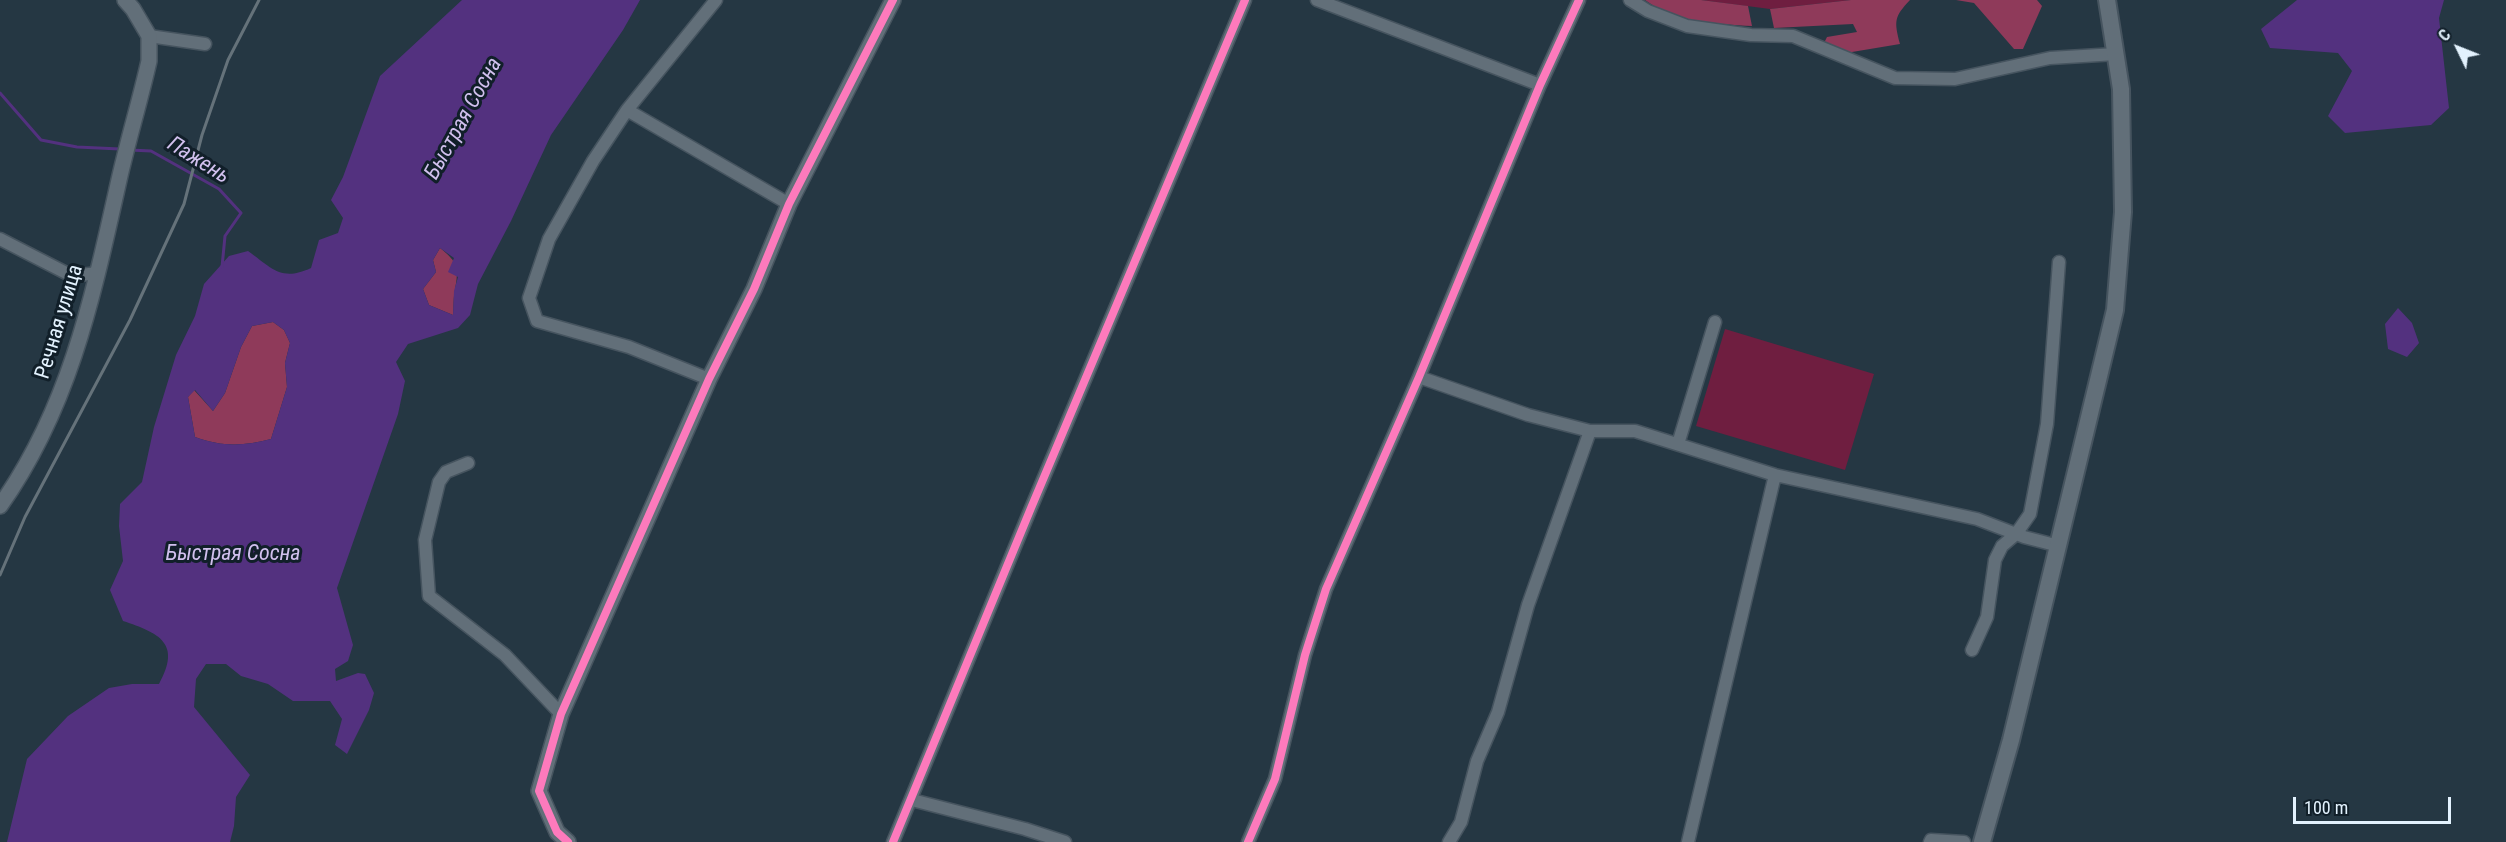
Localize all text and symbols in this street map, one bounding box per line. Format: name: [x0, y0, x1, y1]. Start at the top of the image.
north arrow: [2428, 18, 2488, 78]
text: С: [2434, 26, 2455, 45]
water label: Быстрая Сосна: [420, 53, 508, 185]
water label: Пажень: [162, 132, 234, 190]
street label: Речная улица: [31, 262, 89, 382]
water label: Быстрая Сосна: [165, 541, 301, 567]
scale bar: [2296, 785, 2454, 823]
text: 100 m: [2304, 797, 2348, 818]

